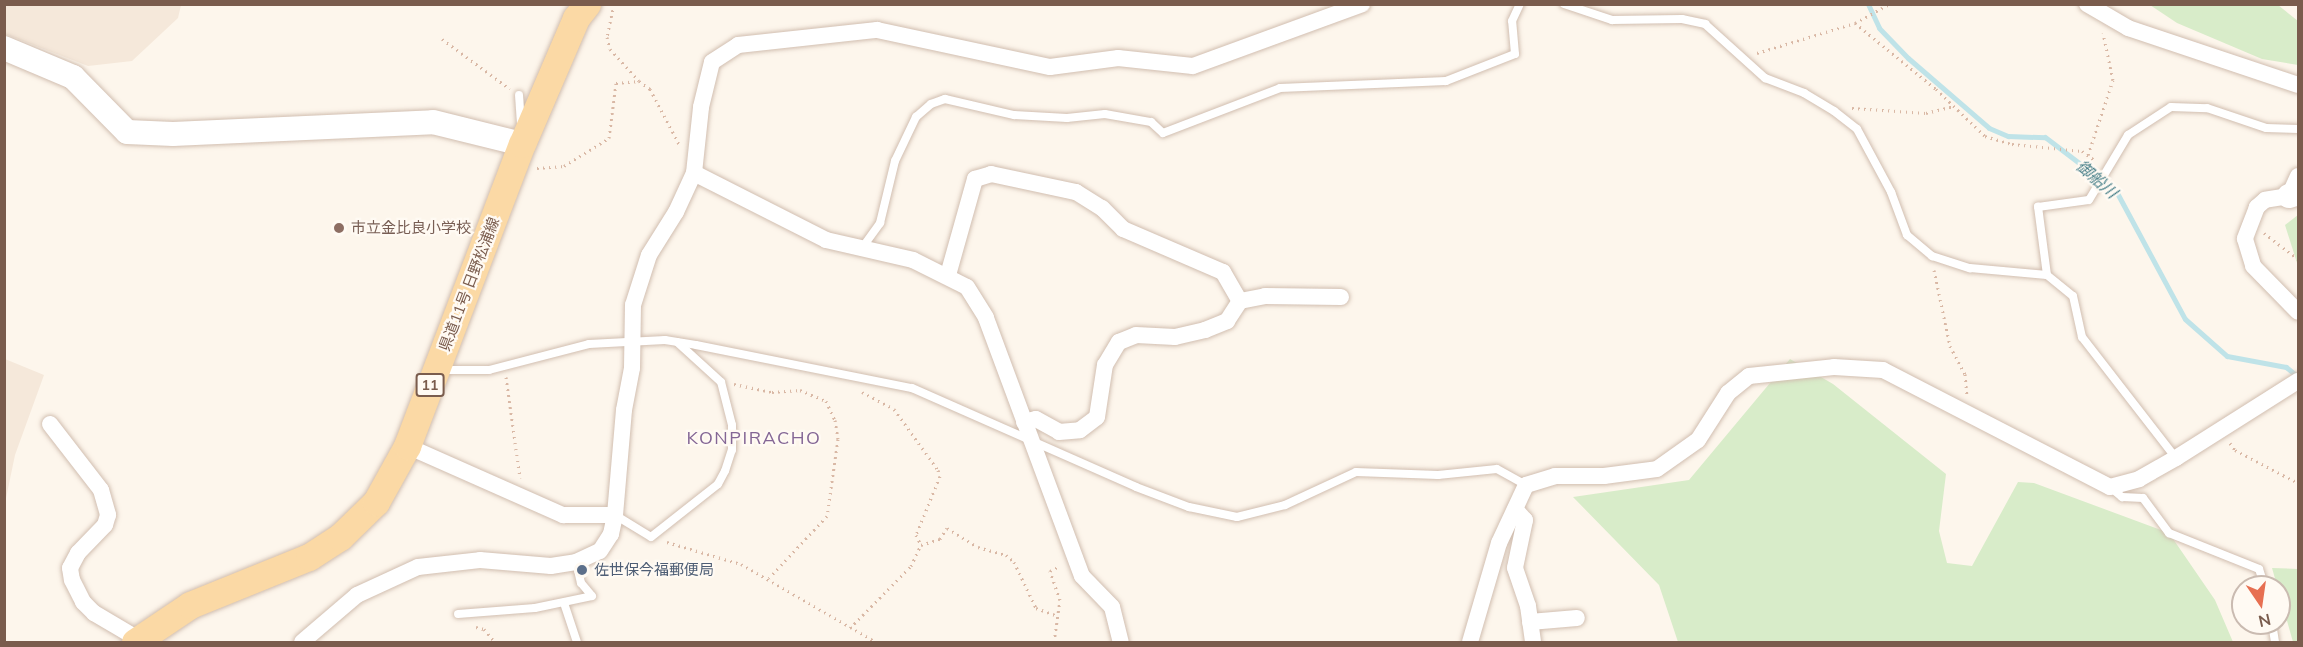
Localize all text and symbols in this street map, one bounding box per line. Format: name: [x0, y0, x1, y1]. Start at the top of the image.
water label: 御船川: [2073, 156, 2121, 202]
street label: 県道11号 日野松浦線: [435, 215, 503, 353]
place label: 市立金比良小学校: [351, 219, 471, 237]
marker: 市立金比良小学校: [332, 221, 346, 235]
road number: 11: [415, 374, 445, 396]
district label: KONPIRACHO: [687, 427, 821, 449]
place label: 佐世保今福郵便局: [594, 561, 714, 579]
marker: 佐世保今福郵便局: [575, 563, 589, 577]
north arrow: [2231, 575, 2291, 635]
text: N: [2256, 609, 2273, 632]

